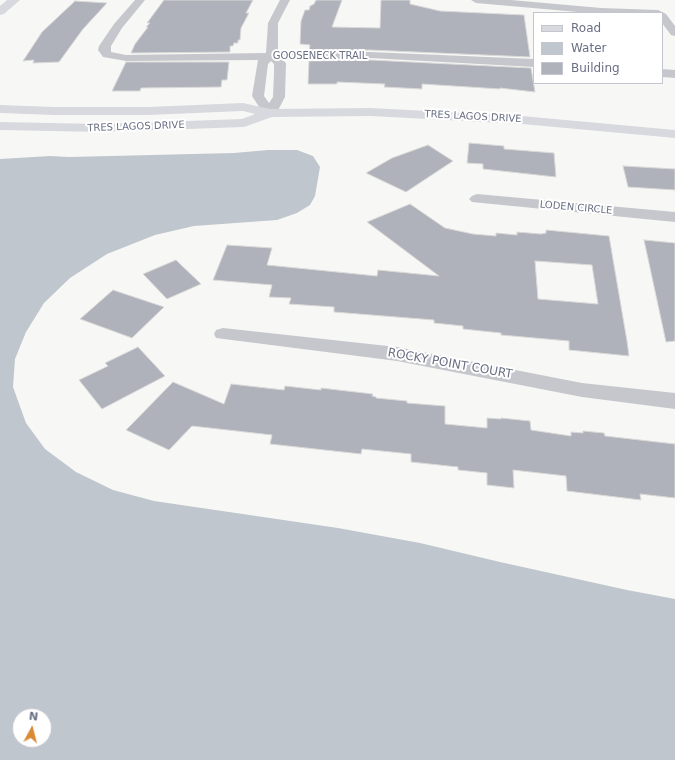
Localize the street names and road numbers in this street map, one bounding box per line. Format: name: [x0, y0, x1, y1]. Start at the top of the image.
street label: GOOSENECK TRAIL: [273, 50, 367, 62]
street label: TRES LAGOS DRIVE: [424, 108, 522, 126]
street label: TRES LAGOS DRIVE: [87, 119, 185, 135]
street label: LODEN CIRCLE: [539, 199, 613, 217]
street label: ROCKY POINT COURT: [386, 346, 514, 382]

